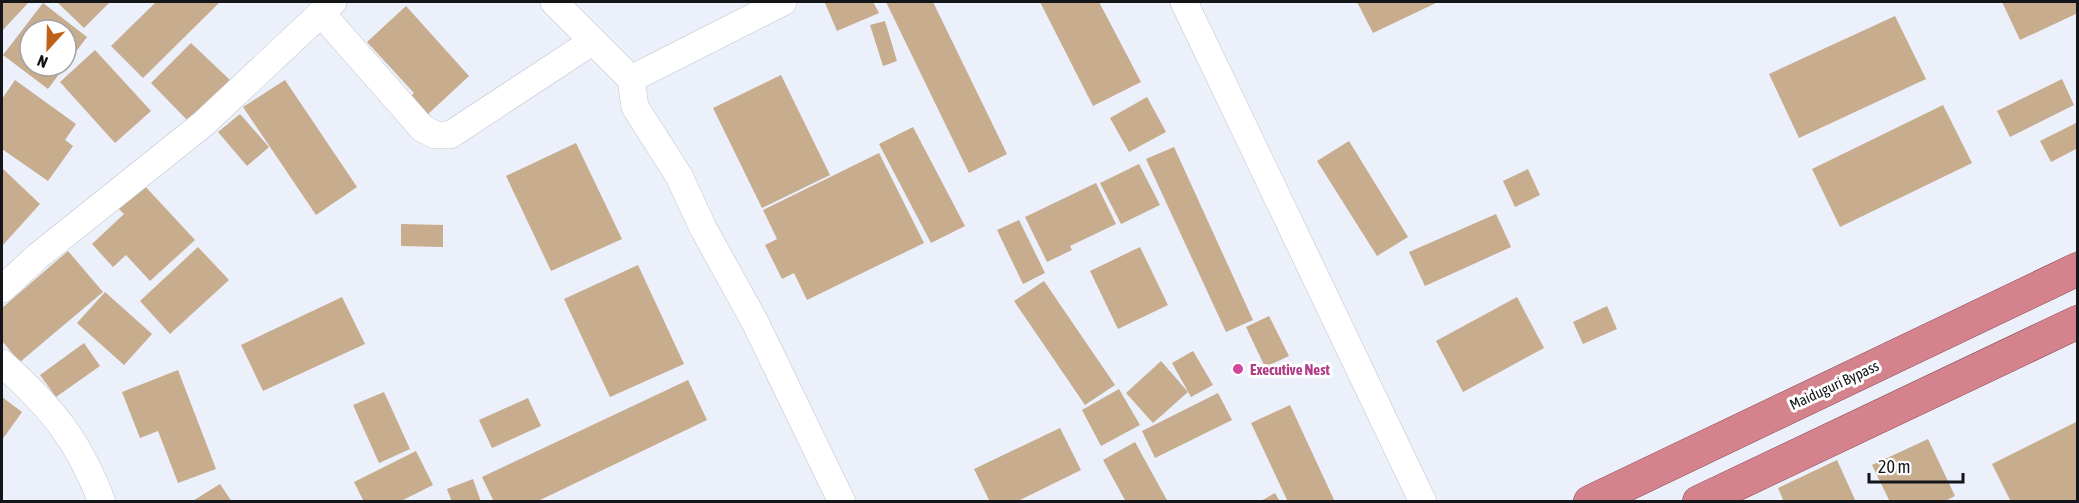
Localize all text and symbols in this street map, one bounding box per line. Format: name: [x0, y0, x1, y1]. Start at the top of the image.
north arrow: [18, 18, 78, 78]
text: N: [35, 52, 50, 72]
street label: Maiduguri Bypass: [1787, 357, 1881, 413]
place label: Executive Nest: [1250, 361, 1330, 378]
marker: Executive Nest: [1231, 362, 1245, 376]
scale bar: [1869, 446, 1964, 484]
text: 20 m: [1878, 456, 1910, 477]

